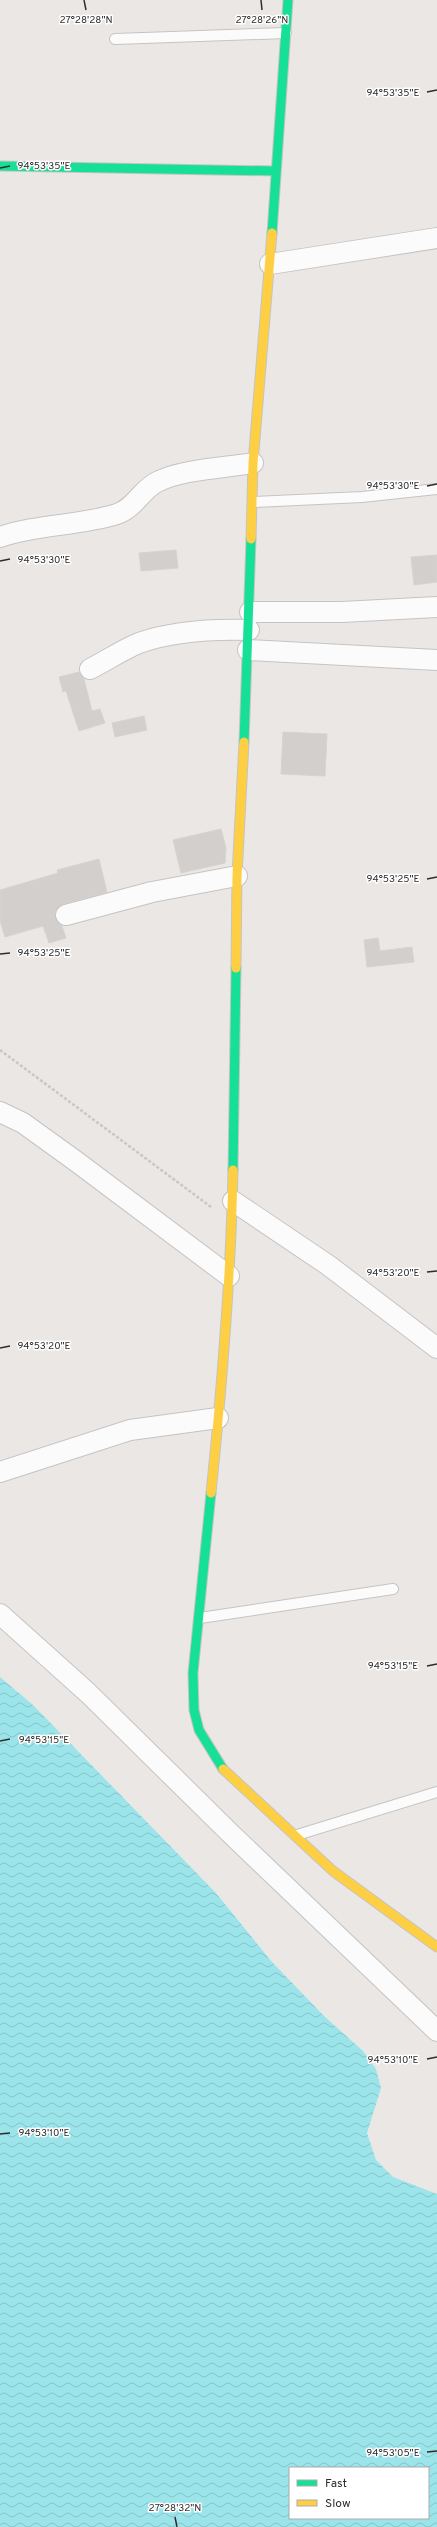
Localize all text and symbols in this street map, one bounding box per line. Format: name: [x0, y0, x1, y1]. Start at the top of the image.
text: 27°28'28"N: [59, 14, 113, 27]
text: 27°28'26"N: [236, 14, 288, 27]
text: 94°53'35"E: [367, 87, 419, 100]
text: 94°53'35"E: [18, 160, 70, 173]
text: 94°53'30"E: [366, 480, 420, 493]
text: 94°53'30"E: [17, 554, 71, 567]
text: 94°53'25"E: [367, 873, 420, 886]
text: 94°53'25"E: [18, 947, 71, 960]
text: 94°53'20"E: [366, 1267, 420, 1280]
text: 94°53'20"E: [17, 1340, 71, 1353]
text: 94°53'15"E: [368, 1660, 418, 1673]
text: 94°53'15"E: [19, 1734, 69, 1747]
text: 94°53'10"E: [368, 2054, 418, 2067]
text: 94°53'10"E: [19, 2127, 69, 2140]
text: 94°53'05"E: [366, 2447, 420, 2460]
legend: [289, 2467, 429, 2519]
text: Fast: [325, 2476, 347, 2492]
text: Slow: [325, 2496, 351, 2512]
text: 27°28'32"N: [149, 2502, 201, 2515]

